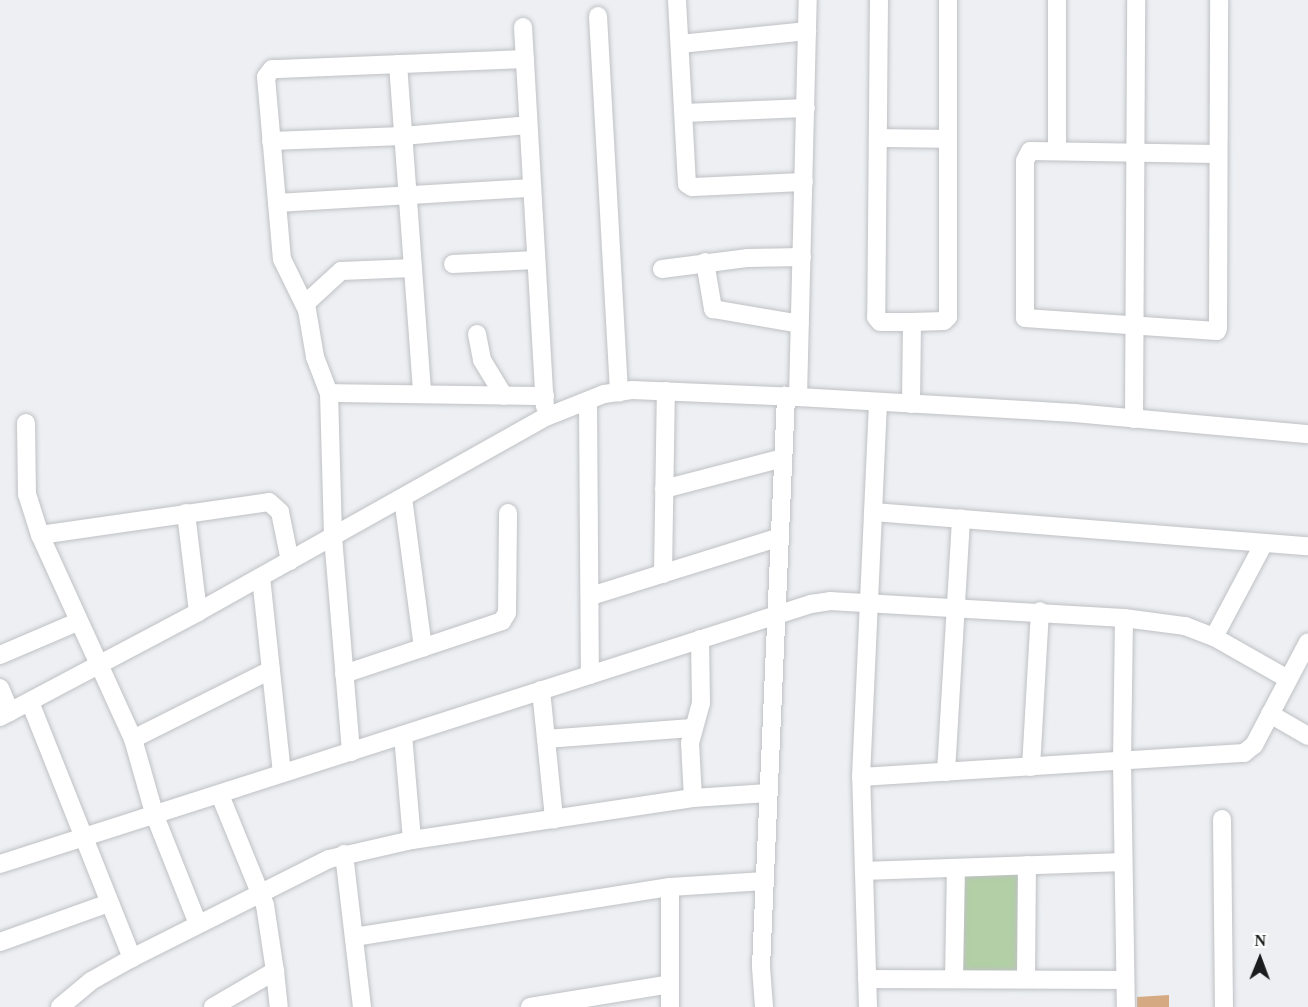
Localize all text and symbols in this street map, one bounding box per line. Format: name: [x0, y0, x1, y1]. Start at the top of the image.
north arrow: [1230, 929, 1290, 989]
text: N: [1254, 932, 1266, 949]

